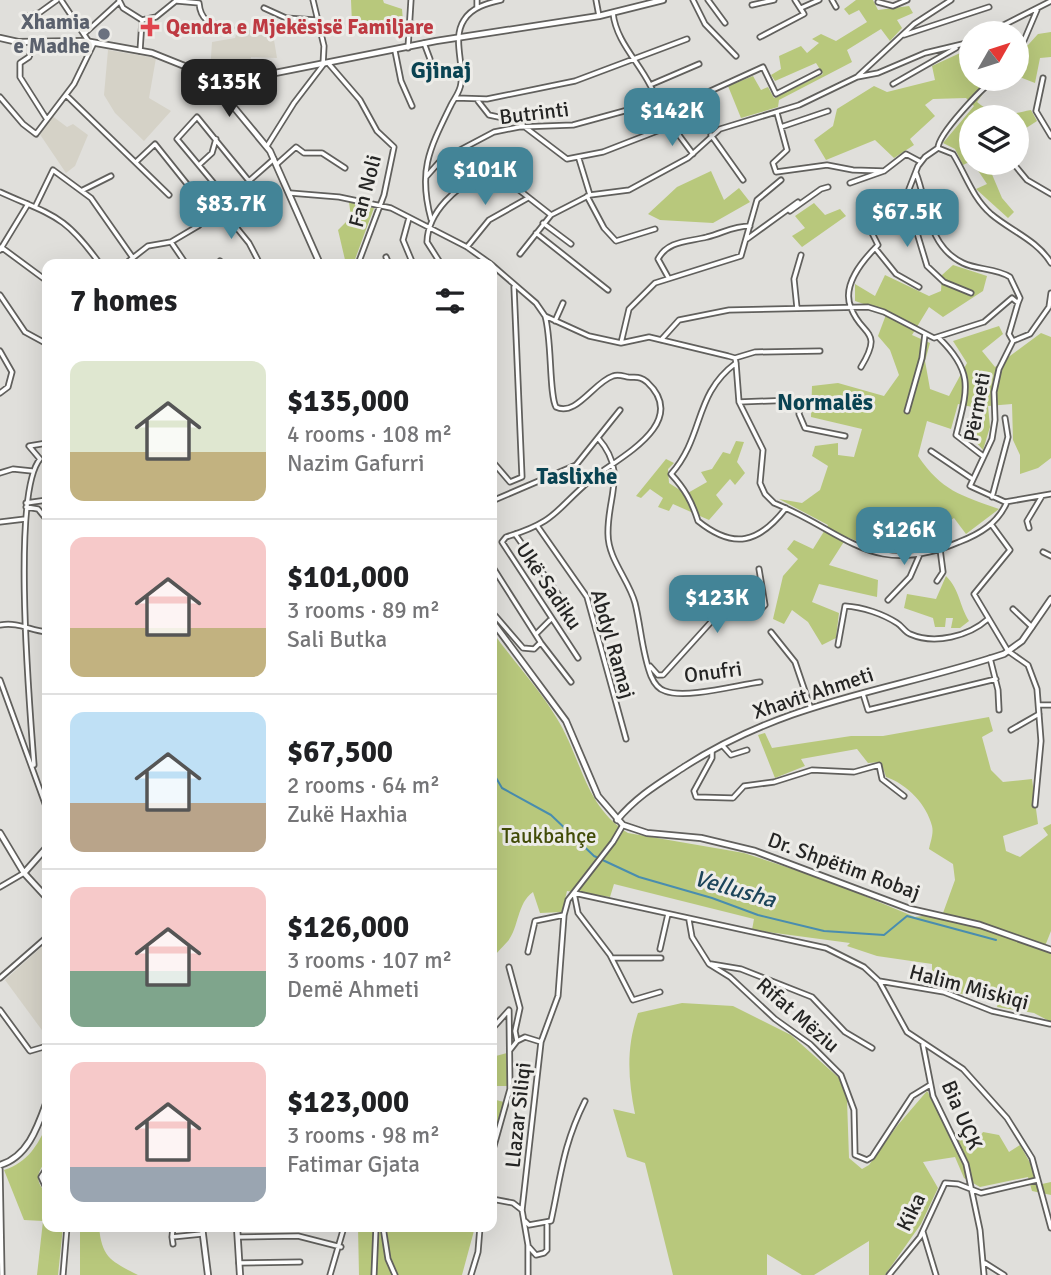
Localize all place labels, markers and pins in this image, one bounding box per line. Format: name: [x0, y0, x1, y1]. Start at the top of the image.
place label: Xhamia e Madhe: [14, 9, 90, 59]
place label: Qendra e Mjekësisë Familjare: [166, 14, 434, 40]
marker: Qendra e Mjekësisë Familjare: [140, 17, 160, 37]
marker: Xhamia e Madhe: [96, 26, 112, 42]
pin: $135K: [180, 60, 278, 119]
pin: $142K: [623, 88, 721, 148]
pin: $101K: [436, 148, 534, 207]
pin: $83.7K: [174, 182, 288, 241]
pin: $67.5K: [850, 190, 964, 249]
pin: $126K: [855, 508, 953, 567]
pin: $123K: [668, 576, 766, 635]

